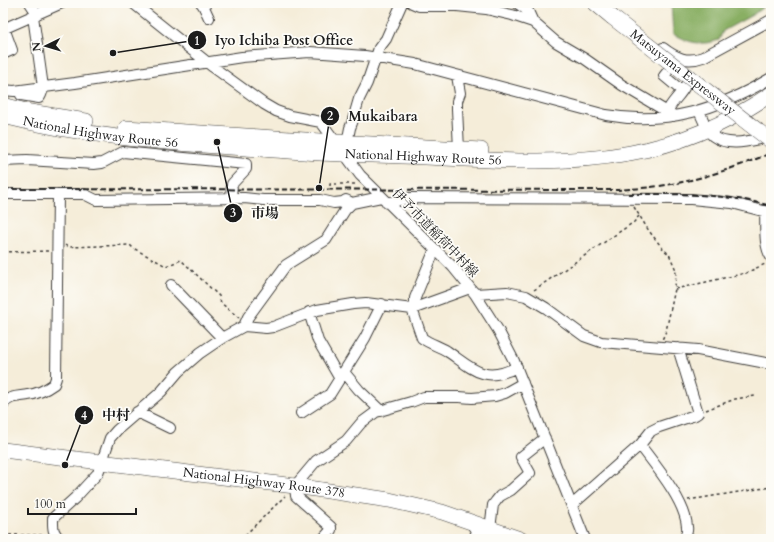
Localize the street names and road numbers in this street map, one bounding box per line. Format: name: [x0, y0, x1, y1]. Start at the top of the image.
street label: Matsuyama Expressway: [626, 25, 740, 119]
street label: National Highway Route 56: [21, 112, 179, 152]
street label: National Highway Route 56: [345, 145, 502, 170]
street label: 伊予市道稲荷中村線: [388, 185, 482, 281]
street label: National Highway Route 378: [182, 463, 346, 502]

